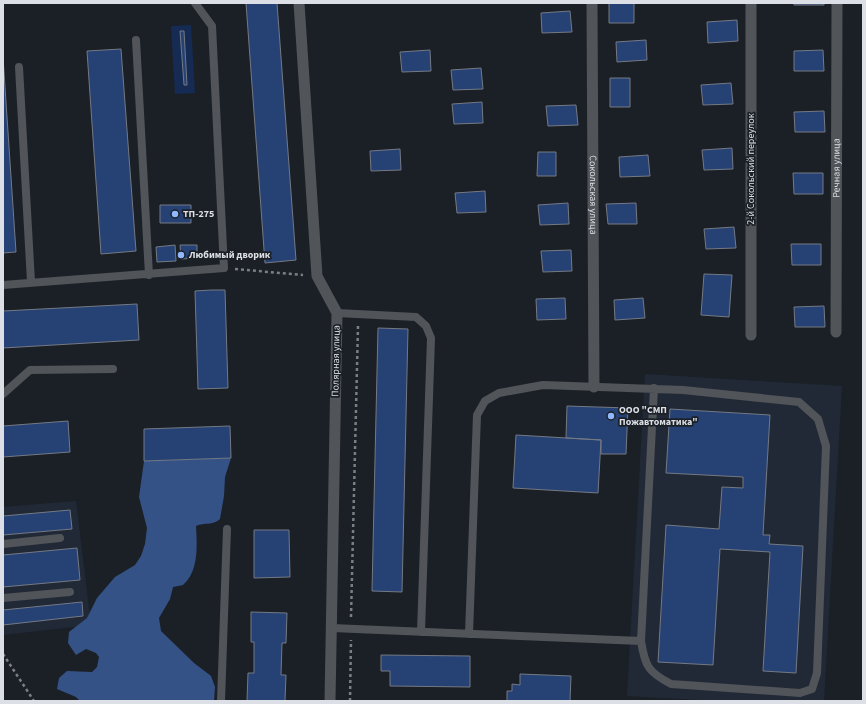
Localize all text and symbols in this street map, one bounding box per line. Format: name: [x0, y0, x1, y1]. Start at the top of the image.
street label: 2-й Сокольский переулок: [744, 113, 758, 225]
street label: Речная улица: [829, 138, 844, 198]
street label: Сокольская улица: [586, 155, 600, 235]
place label: ТП-275: [183, 207, 214, 221]
marker: ТП-275: [170, 209, 180, 219]
place label: Любимый дворик: [188, 248, 271, 262]
marker: Любимый дворик: [176, 250, 186, 260]
street label: Полярная улица: [328, 325, 344, 397]
place label: ООО "СМП Пожавтоматика": [619, 403, 698, 429]
marker: ООО "СМП Пожавтоматика": [606, 411, 616, 421]

